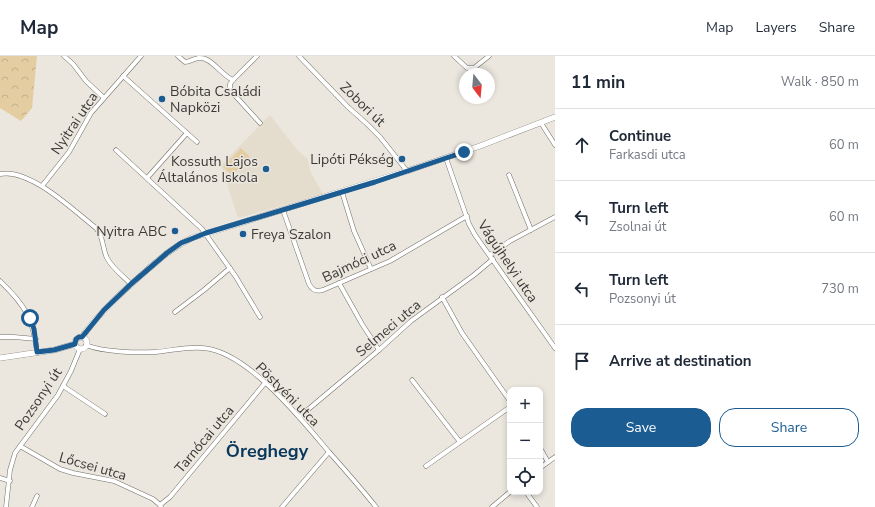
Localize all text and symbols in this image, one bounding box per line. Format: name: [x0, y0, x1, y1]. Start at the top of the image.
text: Map: [20, 15, 58, 41]
text: Map: [706, 18, 733, 37]
text: Layers: [755, 18, 797, 37]
text: Share: [819, 18, 855, 37]
north arrow: [459, 68, 495, 104]
text: 11 min: [571, 71, 625, 94]
text: Walk · 850 m: [781, 73, 859, 91]
street label: Zobori út: [336, 78, 390, 131]
place label: Bóbita Családi Napközi: [170, 82, 261, 117]
street label: Nyitrai utca: [47, 88, 102, 158]
marker: Bóbita Családi Napközi: [157, 94, 167, 104]
text: Continue: [609, 126, 671, 146]
icon: ahead: [571, 134, 593, 156]
text: 60 m: [829, 136, 859, 154]
route end: [455, 143, 473, 161]
text: Farkasdi utca: [609, 146, 686, 164]
place label: Lipóti Pékség: [310, 150, 394, 169]
place label: Kossuth Lajos Általános Iskola: [157, 152, 258, 187]
marker: Lipóti Pékség: [397, 154, 407, 164]
marker: Kossuth Lajos Általános Iskola: [261, 164, 271, 174]
text: Turn left: [609, 198, 668, 218]
icon: left: [571, 206, 593, 228]
text: 60 m: [829, 208, 859, 226]
street label: Vágújhelyi utca: [472, 216, 542, 306]
text: Zsolnai út: [609, 218, 666, 236]
place label: Nyitra ABC: [96, 222, 167, 241]
place label: Freya Szalon: [251, 225, 331, 244]
marker: Nyitra ABC: [170, 226, 180, 236]
marker: Freya Szalon: [238, 229, 248, 239]
street label: Bajmóci utca: [319, 236, 399, 287]
text: Turn left: [609, 270, 668, 290]
icon: left: [571, 278, 593, 300]
text: 730 m: [821, 280, 859, 298]
text: Pozsonyi út: [609, 290, 676, 308]
street label: Selmeci utca: [352, 296, 425, 361]
route start: [21, 309, 39, 327]
icon: arrive: [571, 350, 593, 372]
text: Arrive at destination: [609, 351, 752, 371]
street label: Pöstyéni utca: [251, 358, 324, 431]
street label: Pozsonyi út: [10, 364, 66, 434]
map controls: [507, 387, 543, 495]
button: +: [507, 387, 543, 423]
street label: Tarnócai utca: [171, 402, 238, 477]
button: Save: [571, 408, 711, 447]
button: Share: [719, 408, 859, 447]
button: −: [507, 423, 543, 459]
district label: Öreghegy: [226, 439, 309, 463]
street label: Lőcsei utca: [57, 448, 129, 485]
button: locate: [507, 459, 543, 495]

